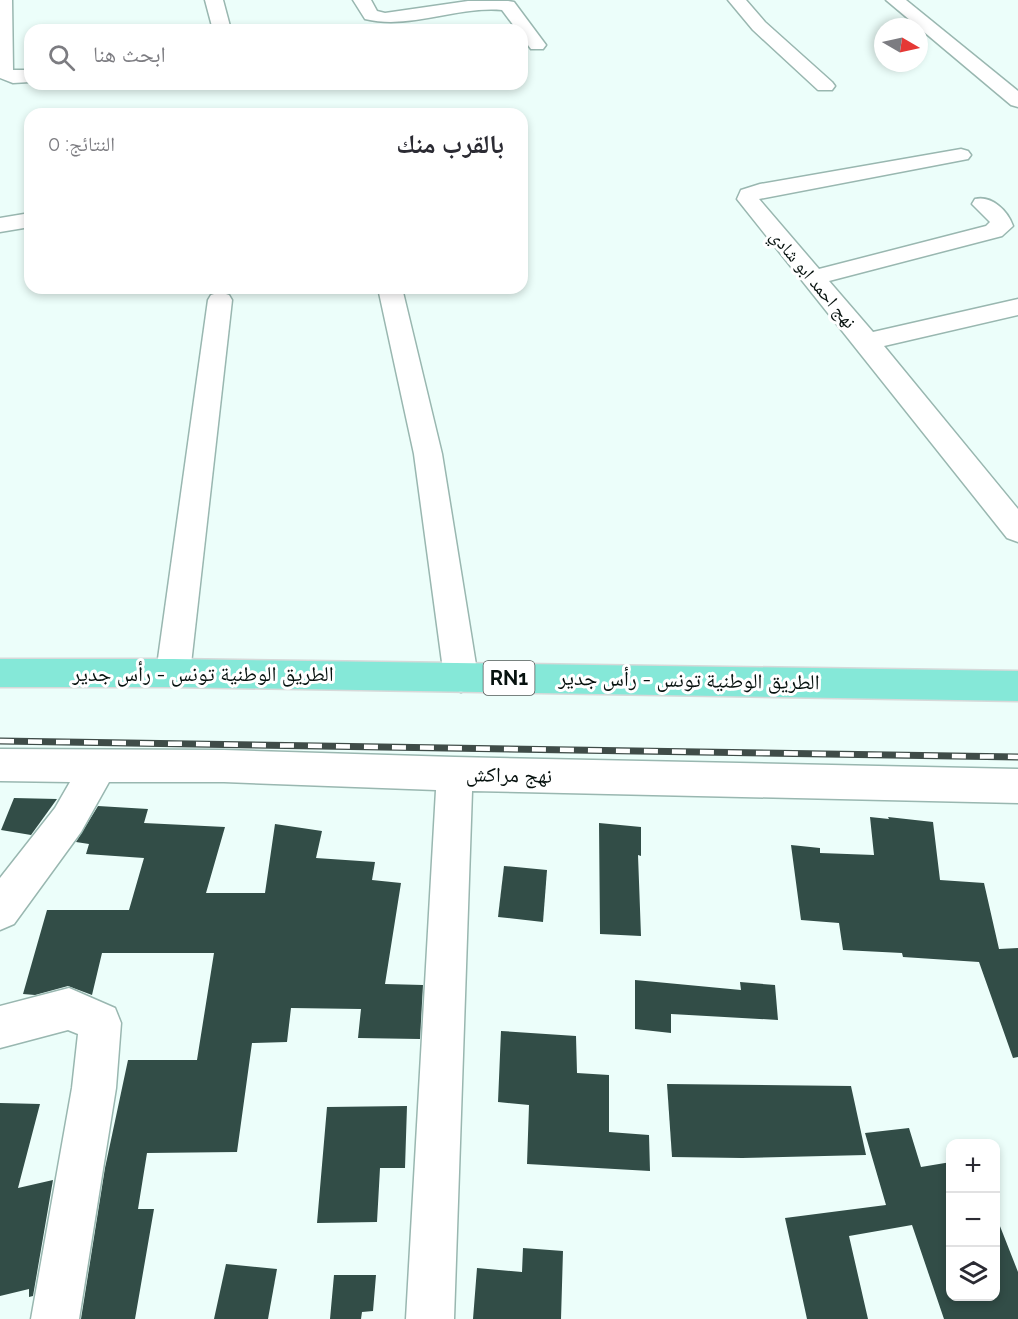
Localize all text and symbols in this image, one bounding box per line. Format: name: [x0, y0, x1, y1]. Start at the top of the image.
north arrow: [874, 18, 928, 72]
search box: [24, 24, 528, 90]
icon: search: [45, 41, 78, 74]
text: ابحث هنا: [93, 41, 166, 67]
text: بالقرب منك: [396, 129, 504, 159]
text: النتائج: 0: [48, 132, 115, 156]
street label: نهج احمد ابو شادي: [763, 225, 861, 335]
street label: الطريق الوطنية تونس - رأس جدير: [71, 661, 334, 687]
road number: RN1: [484, 661, 534, 695]
street label: الطريق الوطنية تونس - رأس جدير: [557, 665, 820, 695]
street label: نهج مراكش: [466, 761, 552, 789]
map controls: [946, 1139, 1000, 1301]
button: +: [946, 1139, 1000, 1193]
button: −: [946, 1193, 1000, 1247]
button: layers: [946, 1247, 1000, 1301]

